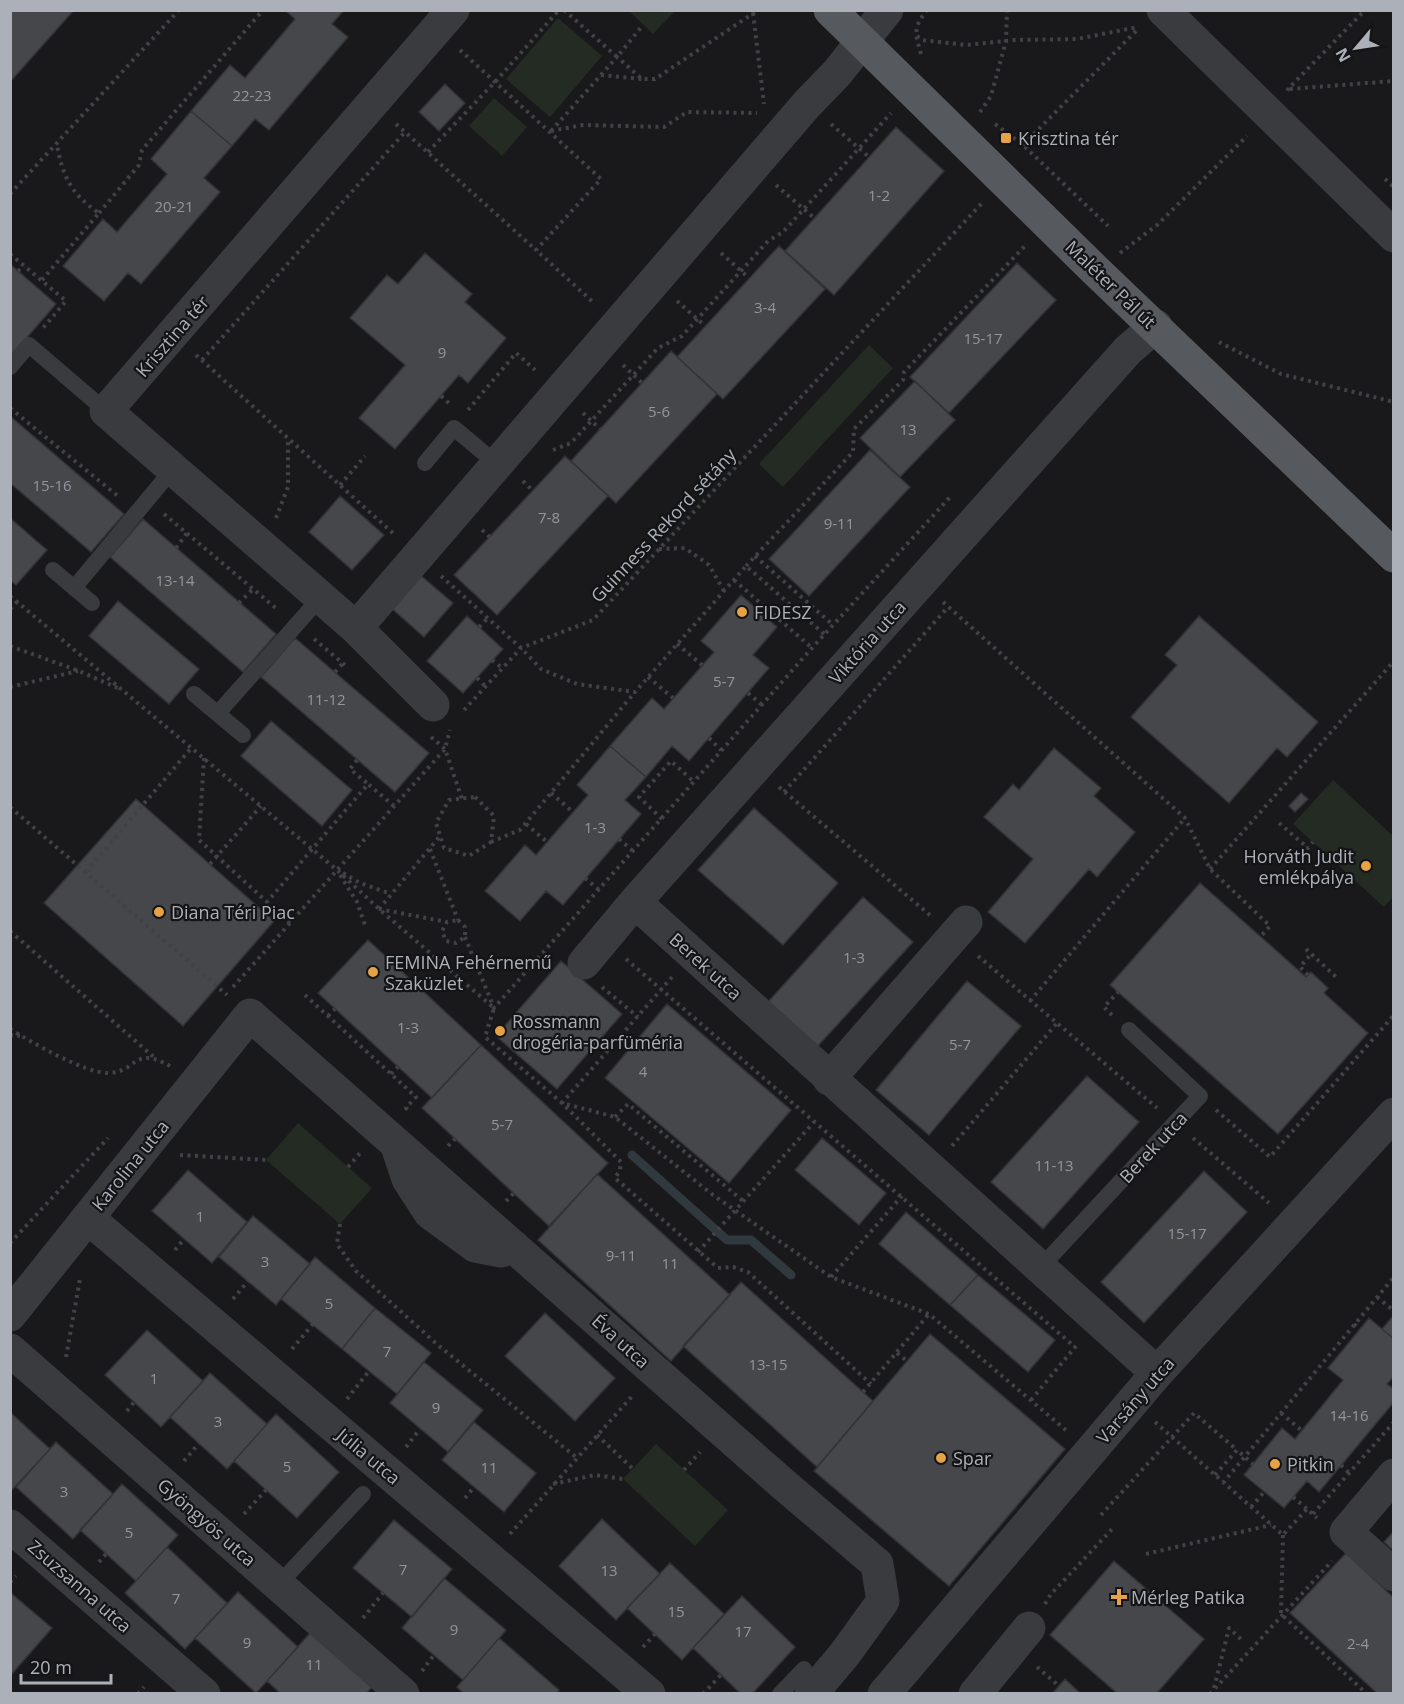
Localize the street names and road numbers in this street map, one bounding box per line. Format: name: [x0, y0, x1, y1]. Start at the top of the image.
street label: Maléter Pál út: [1061, 235, 1161, 333]
street label: Krisztina tér: [130, 290, 214, 382]
street label: Guinness Rekord sétány: [585, 442, 741, 607]
street label: Viktória utca: [823, 595, 911, 689]
street label: Berek utca: [665, 927, 747, 1005]
street label: Berek utca: [1114, 1106, 1192, 1188]
street label: Karolina utca: [86, 1115, 174, 1215]
street label: Éva utca: [587, 1309, 655, 1373]
street label: Varsány utca: [1091, 1352, 1179, 1448]
street label: Júlia utca: [331, 1421, 406, 1490]
street label: Gyöngyös utca: [153, 1473, 261, 1571]
street label: Zsuzsanna utca: [23, 1534, 137, 1638]

